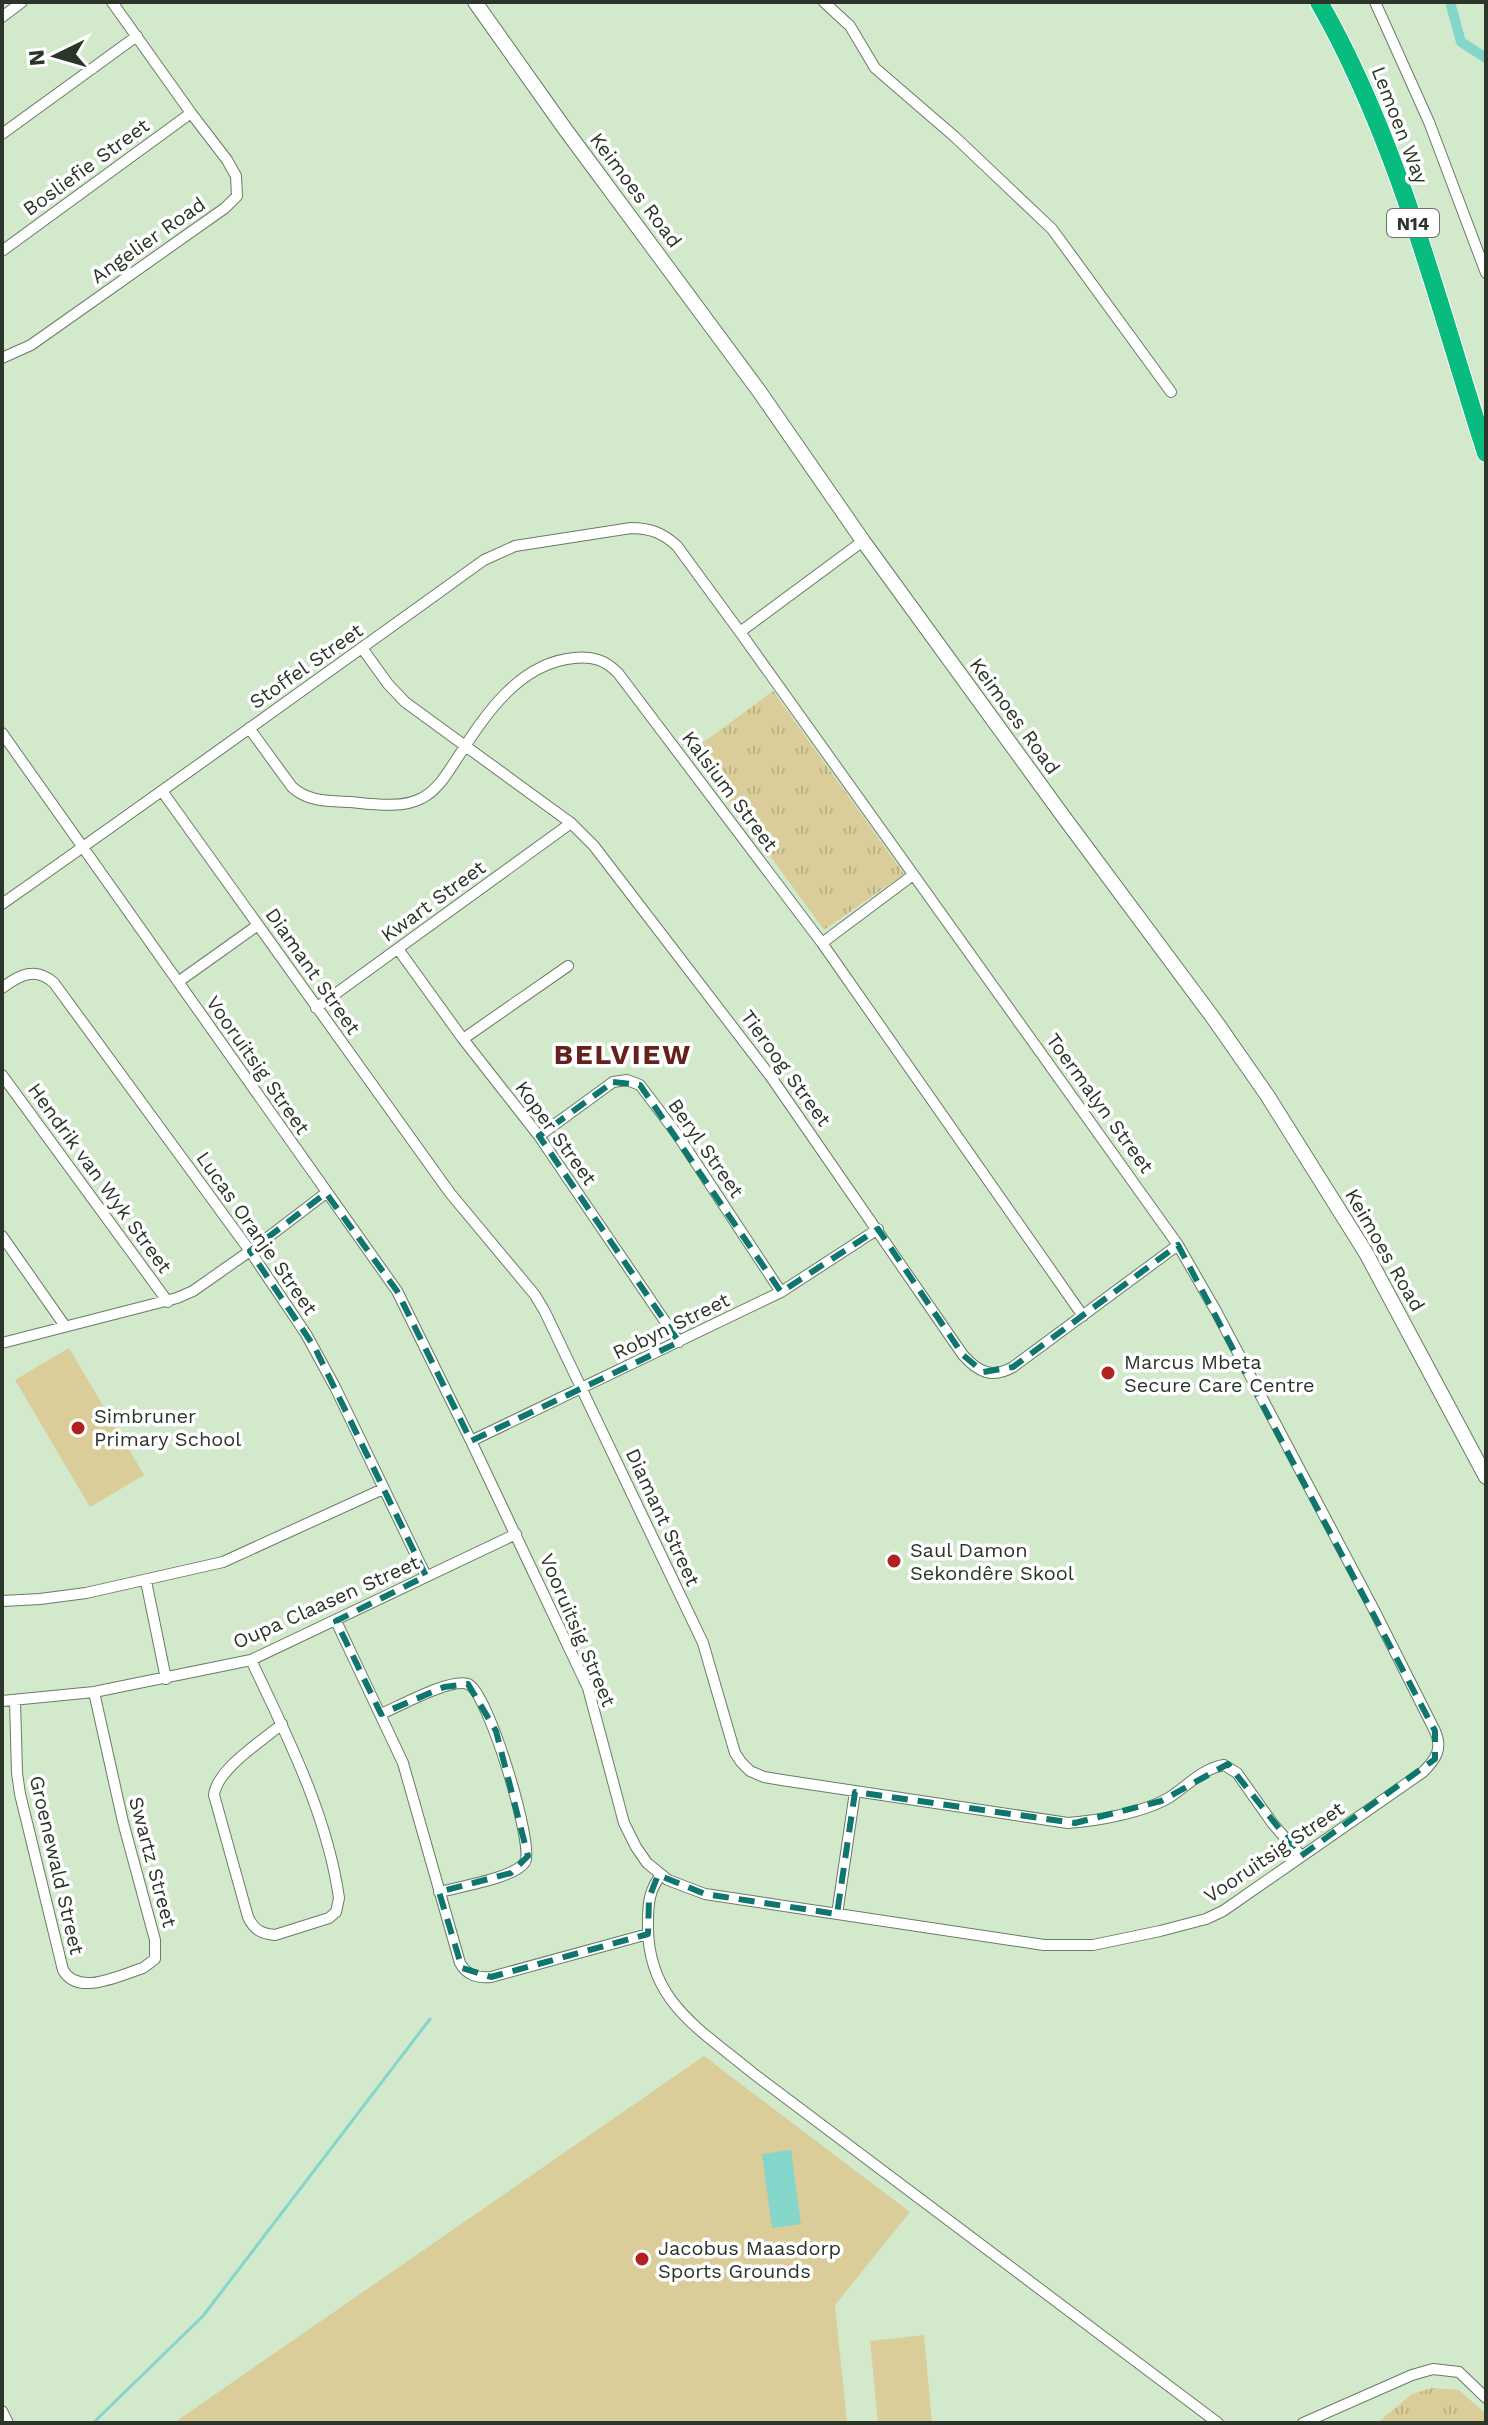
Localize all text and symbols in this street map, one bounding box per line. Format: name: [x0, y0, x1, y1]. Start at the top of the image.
north arrow: [16, 16, 96, 96]
text: N: [23, 48, 50, 67]
street label: Lemoen Way: [1367, 63, 1434, 188]
street label: Bosliefie Street: [18, 113, 154, 221]
street label: Keimoes Road: [585, 128, 687, 252]
street label: Angelier Road: [86, 192, 210, 288]
road number: N14: [1387, 209, 1439, 237]
street label: Stoffel Street: [245, 618, 368, 714]
street label: Keimoes Road: [965, 653, 1065, 779]
street label: Kalsium Street: [677, 726, 783, 856]
street label: Kwart Street: [376, 855, 490, 947]
street label: Diamant Street: [260, 903, 366, 1039]
street label: Vooruitsig Street: [201, 991, 315, 1139]
street label: Tieroog Street: [736, 1005, 837, 1131]
street label: Toermalyn Street: [1041, 1028, 1159, 1178]
district label: BELVIEW: [554, 1038, 692, 1071]
street label: Koper Street: [510, 1076, 602, 1190]
street label: Hendrik van Wyk Street: [23, 1078, 177, 1278]
street label: Beryl Street: [663, 1094, 749, 1203]
street label: Lucas Oranje Street: [191, 1147, 323, 1320]
street label: Keimoes Road: [1340, 1184, 1430, 1316]
street label: Robyn Street: [609, 1287, 734, 1365]
place label: Marcus Mbeta Secure Care Centre: [1124, 1350, 1315, 1397]
marker: Marcus Mbeta Secure Care Centre: [1099, 1364, 1117, 1382]
place label: Simbruner Primary School: [94, 1404, 241, 1451]
marker: Simbruner Primary School: [69, 1419, 87, 1437]
street label: Diamant Street: [621, 1444, 706, 1590]
place label: Saul Damon Sekondêre Skool: [910, 1538, 1074, 1585]
street label: Oupa Claasen Street: [229, 1550, 423, 1654]
street label: Vooruitsig Street: [535, 1550, 621, 1711]
marker: Saul Damon Sekondêre Skool: [885, 1552, 903, 1570]
street label: Groenewald Street: [25, 1773, 89, 1957]
street label: Swartz Street: [124, 1794, 182, 1931]
street label: Vooruitsig Street: [1199, 1796, 1349, 1908]
place label: Jacobus Maasdorp Sports Grounds: [658, 2236, 841, 2283]
marker: Jacobus Maasdorp Sports Grounds: [633, 2250, 651, 2268]

